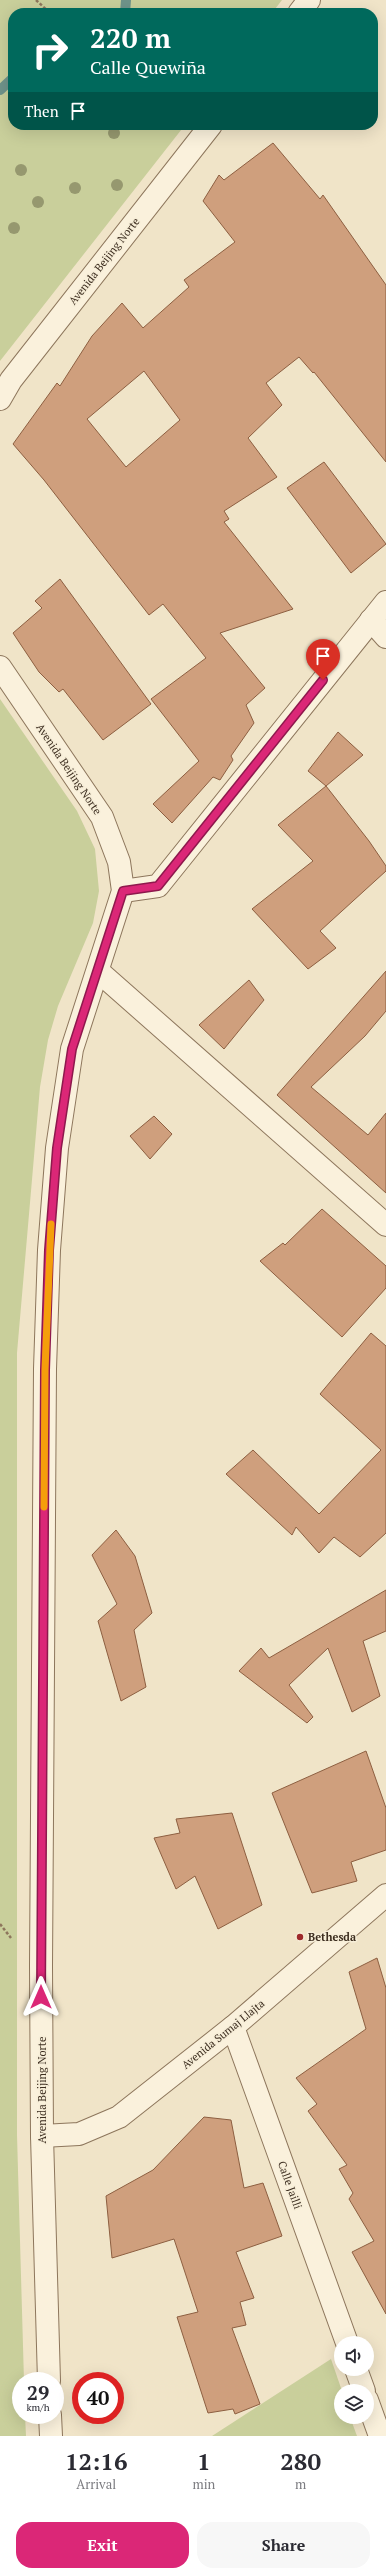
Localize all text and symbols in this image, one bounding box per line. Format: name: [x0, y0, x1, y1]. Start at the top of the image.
text: 220 m: [90, 19, 171, 56]
icon: right: [24, 24, 76, 76]
text: Calle Quewiña: [90, 55, 206, 79]
icon: arrive: [67, 100, 89, 122]
text: Then: [24, 101, 59, 121]
street label: Avenida Beijing Norte: [66, 214, 143, 307]
pin: [306, 639, 340, 680]
icon: arrive: [312, 645, 334, 667]
street label: Avenida Beijing Norte: [33, 721, 105, 818]
place label: Bethesda: [308, 1930, 356, 1944]
marker: Bethesda: [295, 1932, 305, 1942]
position arrow: [20, 1976, 62, 2018]
street label: Avenida Sumaj Llajta: [179, 1996, 268, 2072]
street label: Avenida Beijing Norte: [35, 2036, 49, 2143]
street label: Calle Jailli: [275, 2159, 305, 2211]
map controls: [334, 2336, 374, 2424]
button: sound: [334, 2336, 374, 2376]
speed limit sign: 40: [72, 2372, 124, 2424]
text: 29: [27, 2379, 49, 2406]
button: layers: [334, 2384, 374, 2424]
text: km/h: [26, 2401, 50, 2414]
text: 12:16: [65, 2445, 127, 2477]
text: 1: [197, 2445, 211, 2477]
text: 280: [280, 2445, 321, 2477]
text: Arrival: [76, 2475, 116, 2493]
text: min: [192, 2475, 215, 2493]
text: m: [295, 2475, 306, 2493]
button: Exit: [16, 2522, 189, 2568]
button: Share: [197, 2522, 370, 2568]

